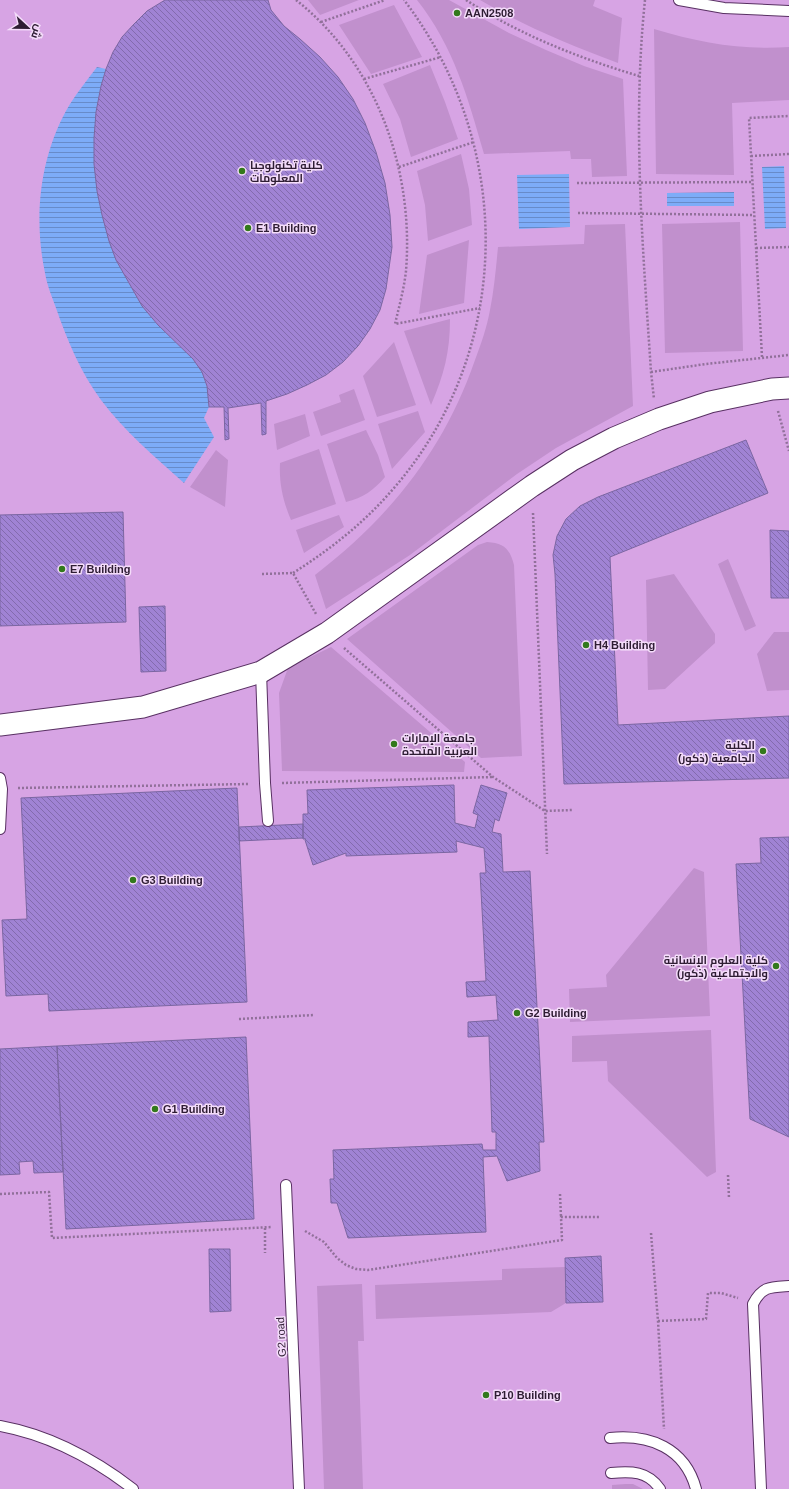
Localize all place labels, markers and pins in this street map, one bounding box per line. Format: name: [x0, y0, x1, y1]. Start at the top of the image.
place label: AAN2508: [465, 7, 513, 19]
marker: AAN2508: [452, 8, 462, 18]
place label: كلية تكنولوجيا المعلومات: [250, 159, 323, 186]
marker: كلية تكنولوجيا المعلومات: [237, 166, 247, 176]
place label: E1 Building: [256, 222, 317, 234]
marker: E1 Building: [243, 223, 253, 233]
place label: E7 Building: [70, 563, 131, 575]
marker: E7 Building: [57, 564, 67, 574]
place label: H4 Building: [594, 639, 655, 651]
marker: H4 Building: [581, 640, 591, 650]
place label: جامعة الإمارات العربية المتحدة: [402, 732, 477, 758]
marker: جامعة الإمارات العربية المتحدة: [389, 739, 399, 749]
place label: الكلية الجامعية (ذكور): [678, 739, 755, 766]
marker: الكلية الجامعية (ذكور): [758, 746, 768, 756]
place label: G3 Building: [141, 874, 203, 886]
marker: G3 Building: [128, 875, 138, 885]
place label: كلية العلوم الإنسانية والاجتماعية (ذكور): [664, 954, 768, 981]
marker: كلية العلوم الإنسانية والاجتماعية (ذكور): [771, 961, 781, 971]
place label: G2 Building: [525, 1007, 587, 1019]
marker: G2 Building: [512, 1008, 522, 1018]
place label: G1 Building: [163, 1103, 225, 1115]
marker: G1 Building: [150, 1104, 160, 1114]
place label: P10 Building: [494, 1389, 561, 1401]
marker: P10 Building: [481, 1390, 491, 1400]

